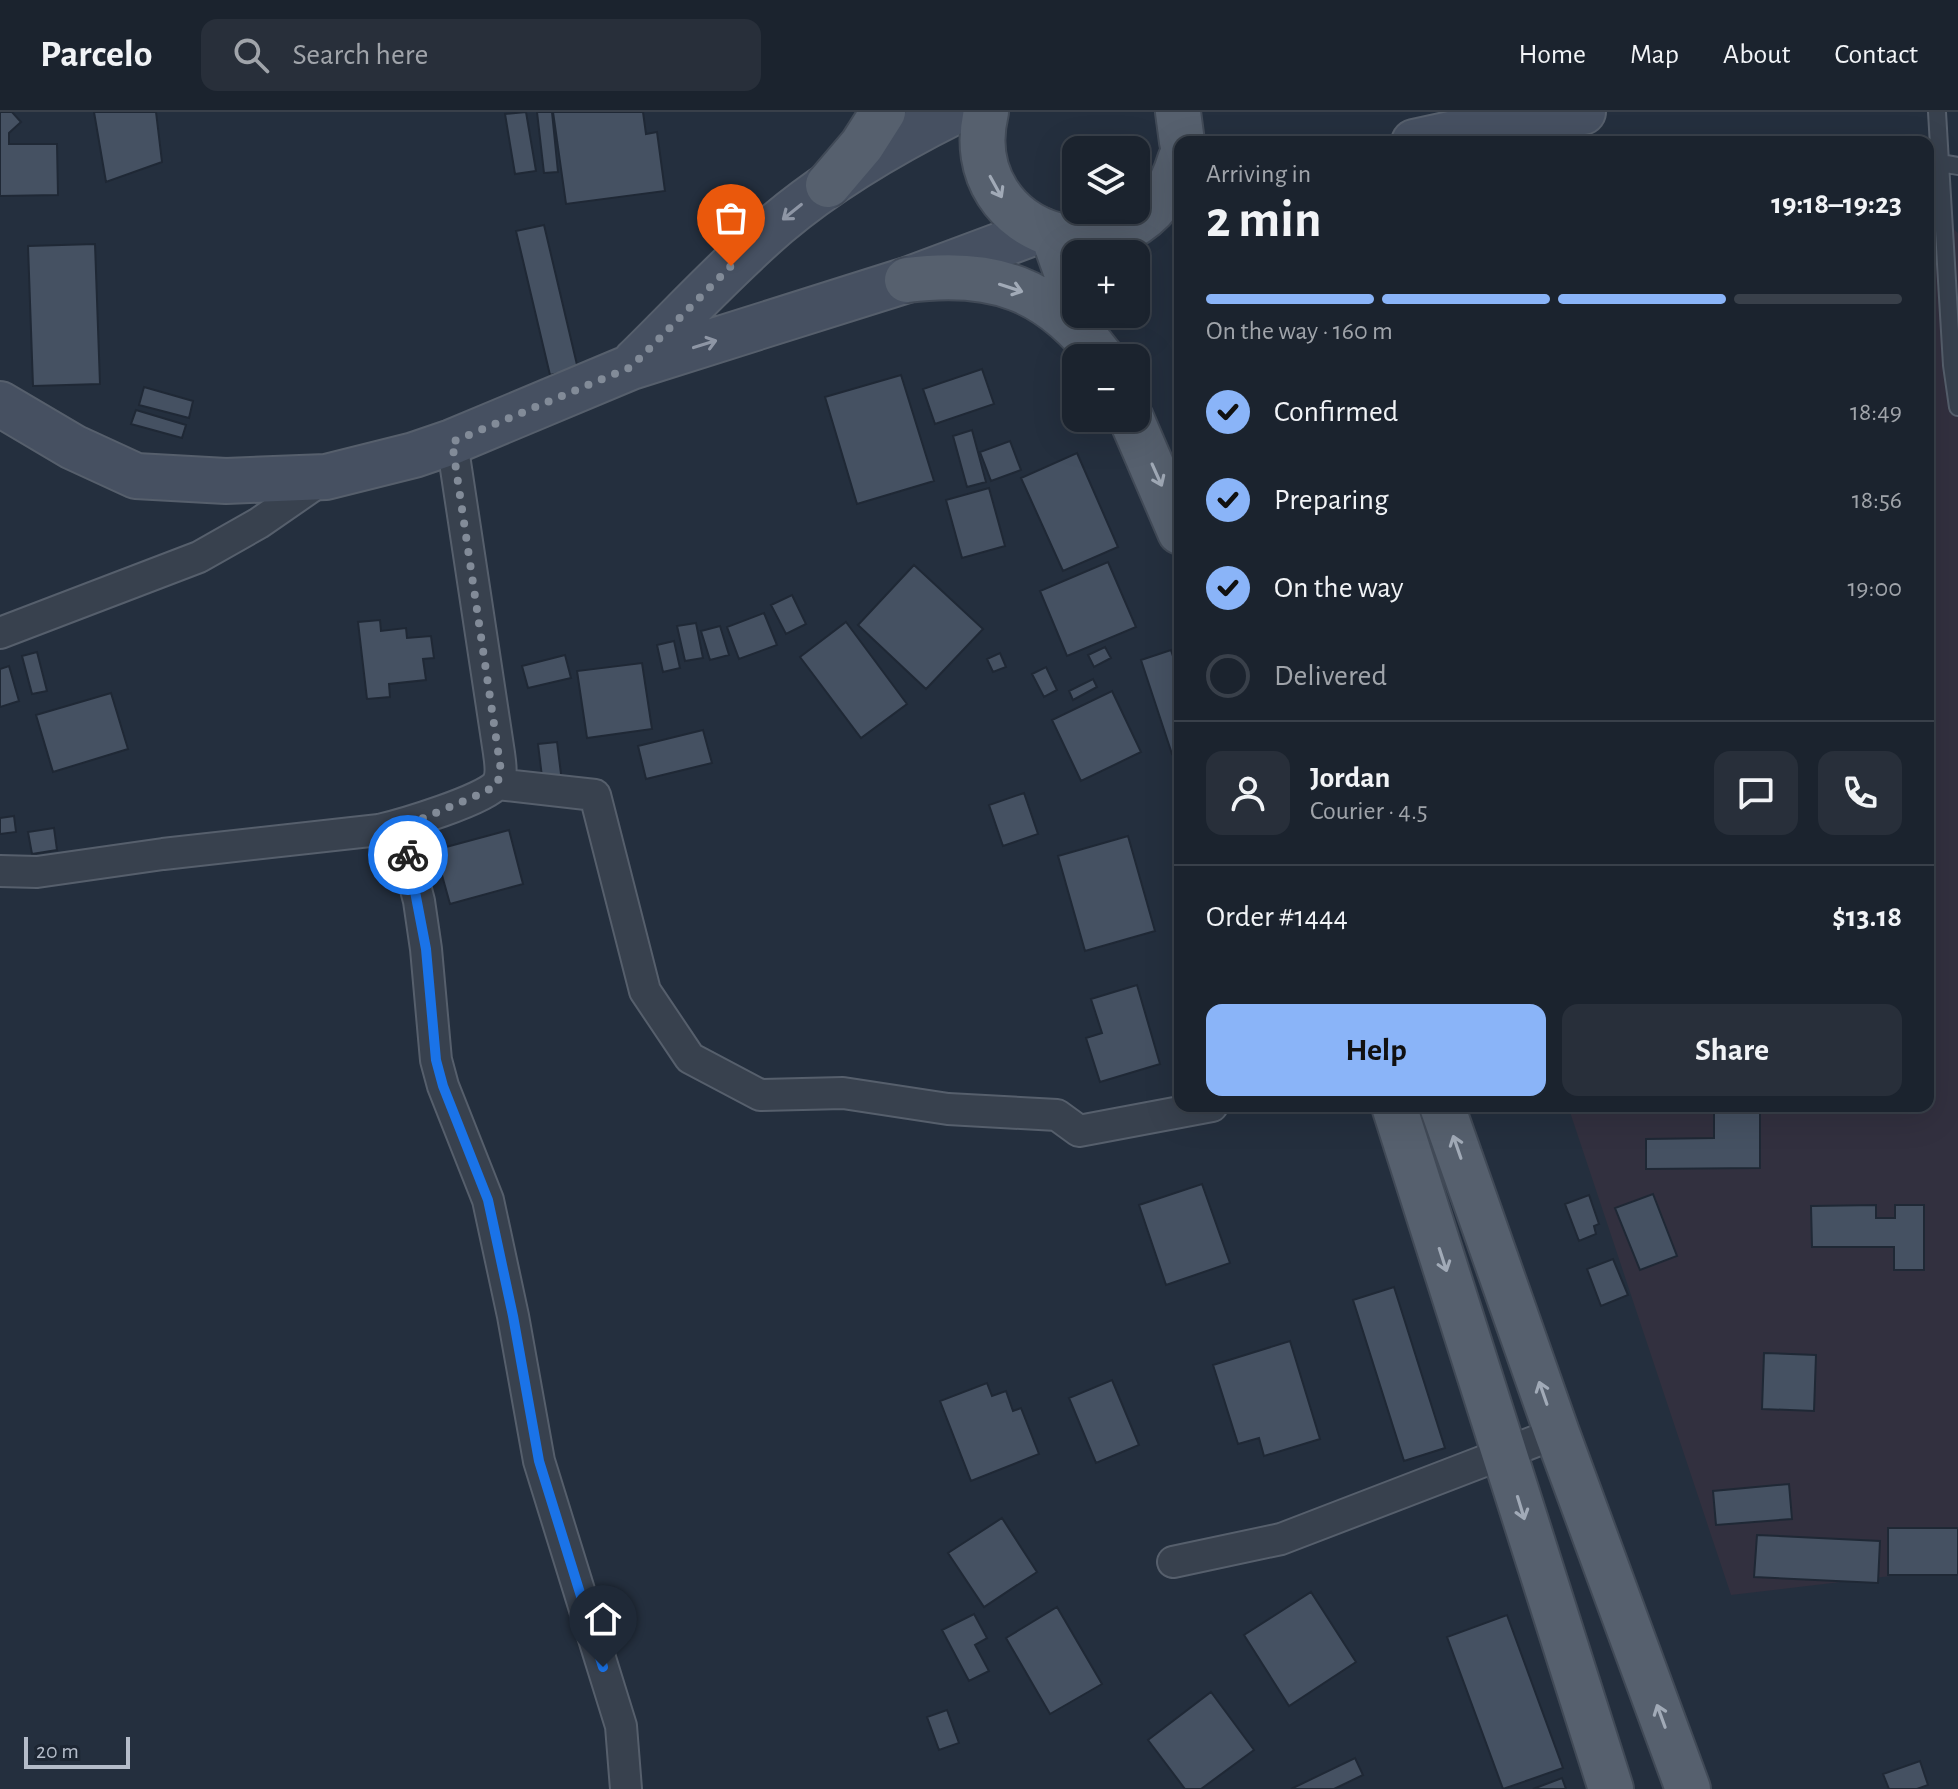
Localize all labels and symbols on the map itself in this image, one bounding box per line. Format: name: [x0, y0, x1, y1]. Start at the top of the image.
one-way arrow: [989, 175, 1005, 198]
pin: [697, 184, 765, 266]
one-way arrow: [782, 203, 803, 220]
one-way arrow: [999, 281, 1024, 296]
one-way arrow: [692, 336, 718, 351]
one-way arrow: [1150, 462, 1165, 487]
courier: [368, 815, 448, 895]
one-way arrow: [1449, 1136, 1463, 1160]
one-way arrow: [1436, 1248, 1451, 1273]
one-way arrow: [1534, 1381, 1549, 1406]
one-way arrow: [1514, 1496, 1529, 1521]
pin: [569, 1585, 637, 1667]
one-way arrow: [1653, 1704, 1667, 1729]
scale bar: [24, 1733, 130, 1769]

